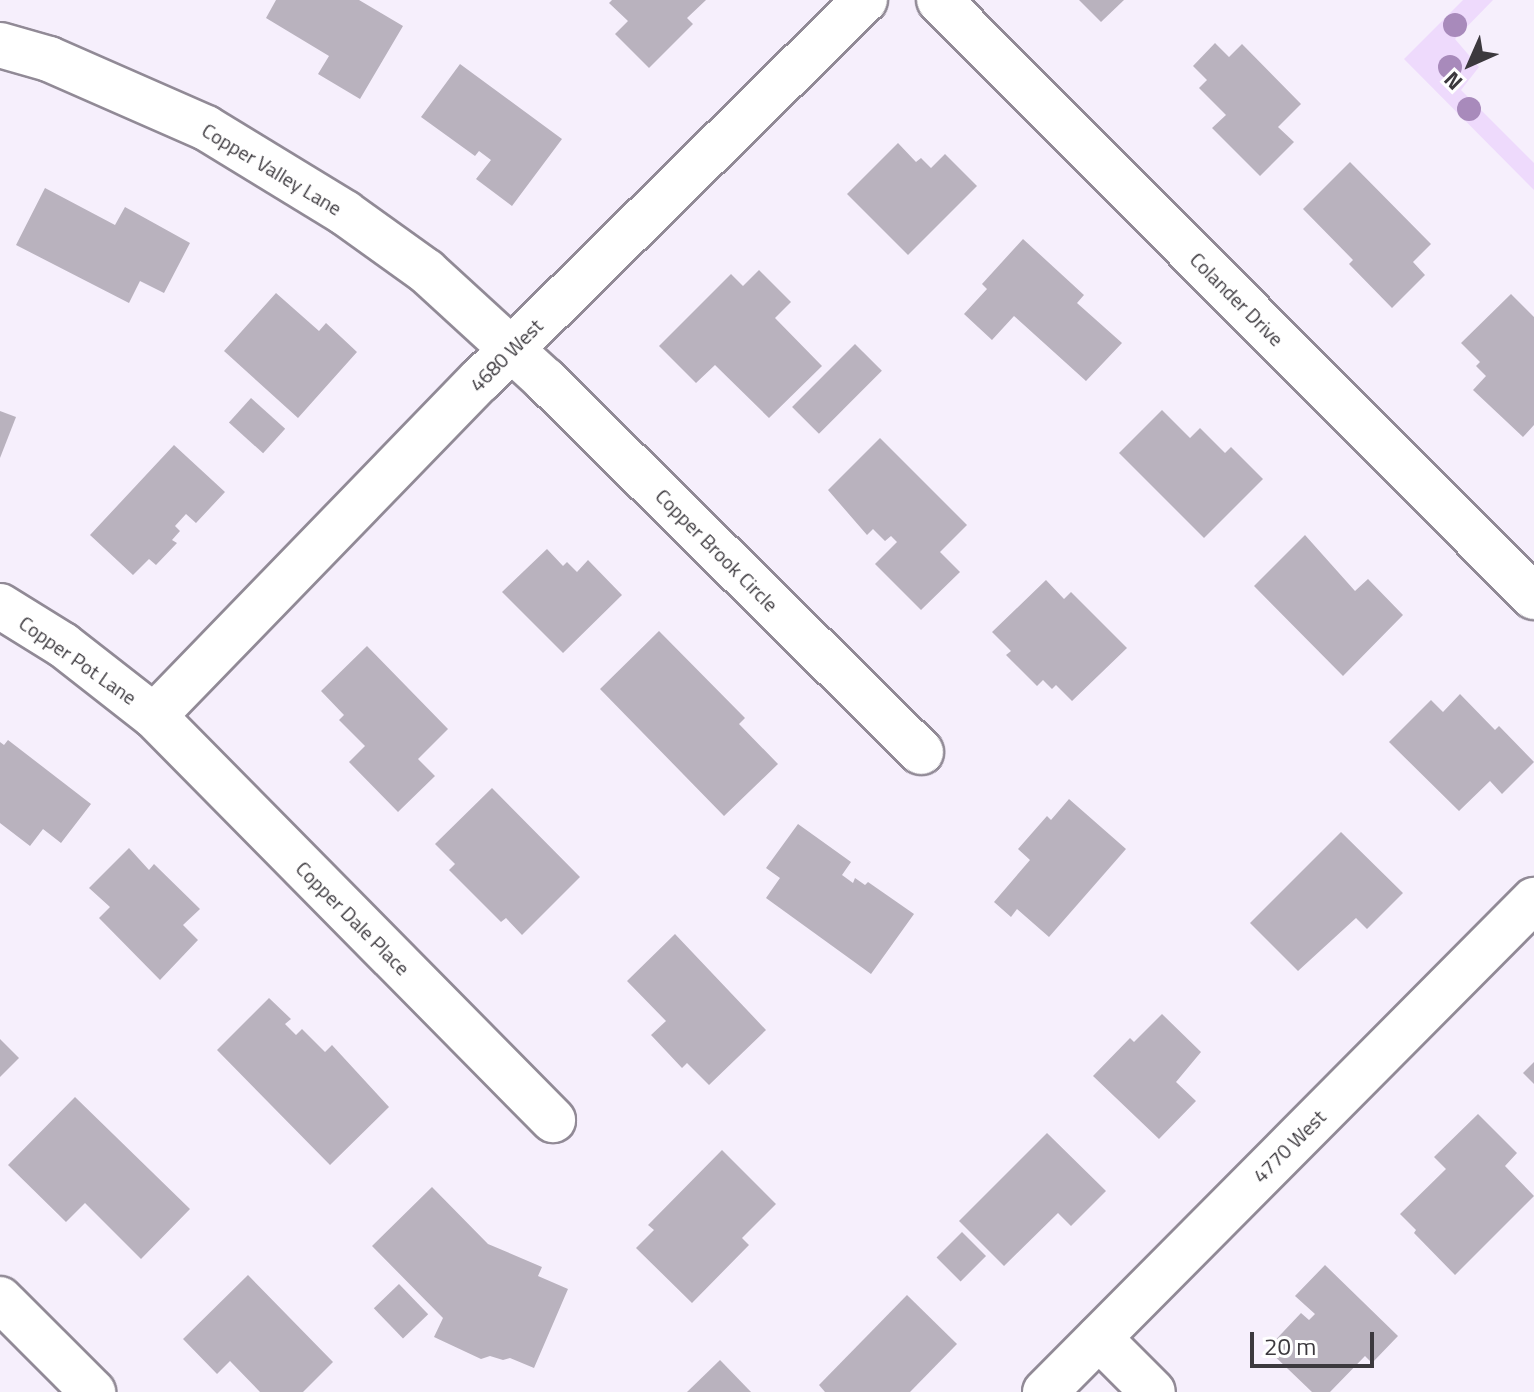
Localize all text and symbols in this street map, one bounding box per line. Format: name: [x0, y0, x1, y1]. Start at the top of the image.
north arrow: [1430, 24, 1510, 104]
text: N: [1436, 64, 1470, 98]
street label: Copper Valley Lane: [198, 118, 346, 220]
street label: Colander Drive: [1185, 247, 1289, 351]
street label: 4680 West: [465, 314, 547, 396]
street label: Copper Brook Circle: [651, 484, 783, 616]
street label: Copper Pot Lane: [15, 611, 141, 709]
street label: Copper Dale Place: [291, 856, 415, 980]
street label: 4770 West: [1248, 1105, 1330, 1187]
scale bar: [1254, 1316, 1378, 1366]
text: 20 m: [1264, 1328, 1316, 1364]

